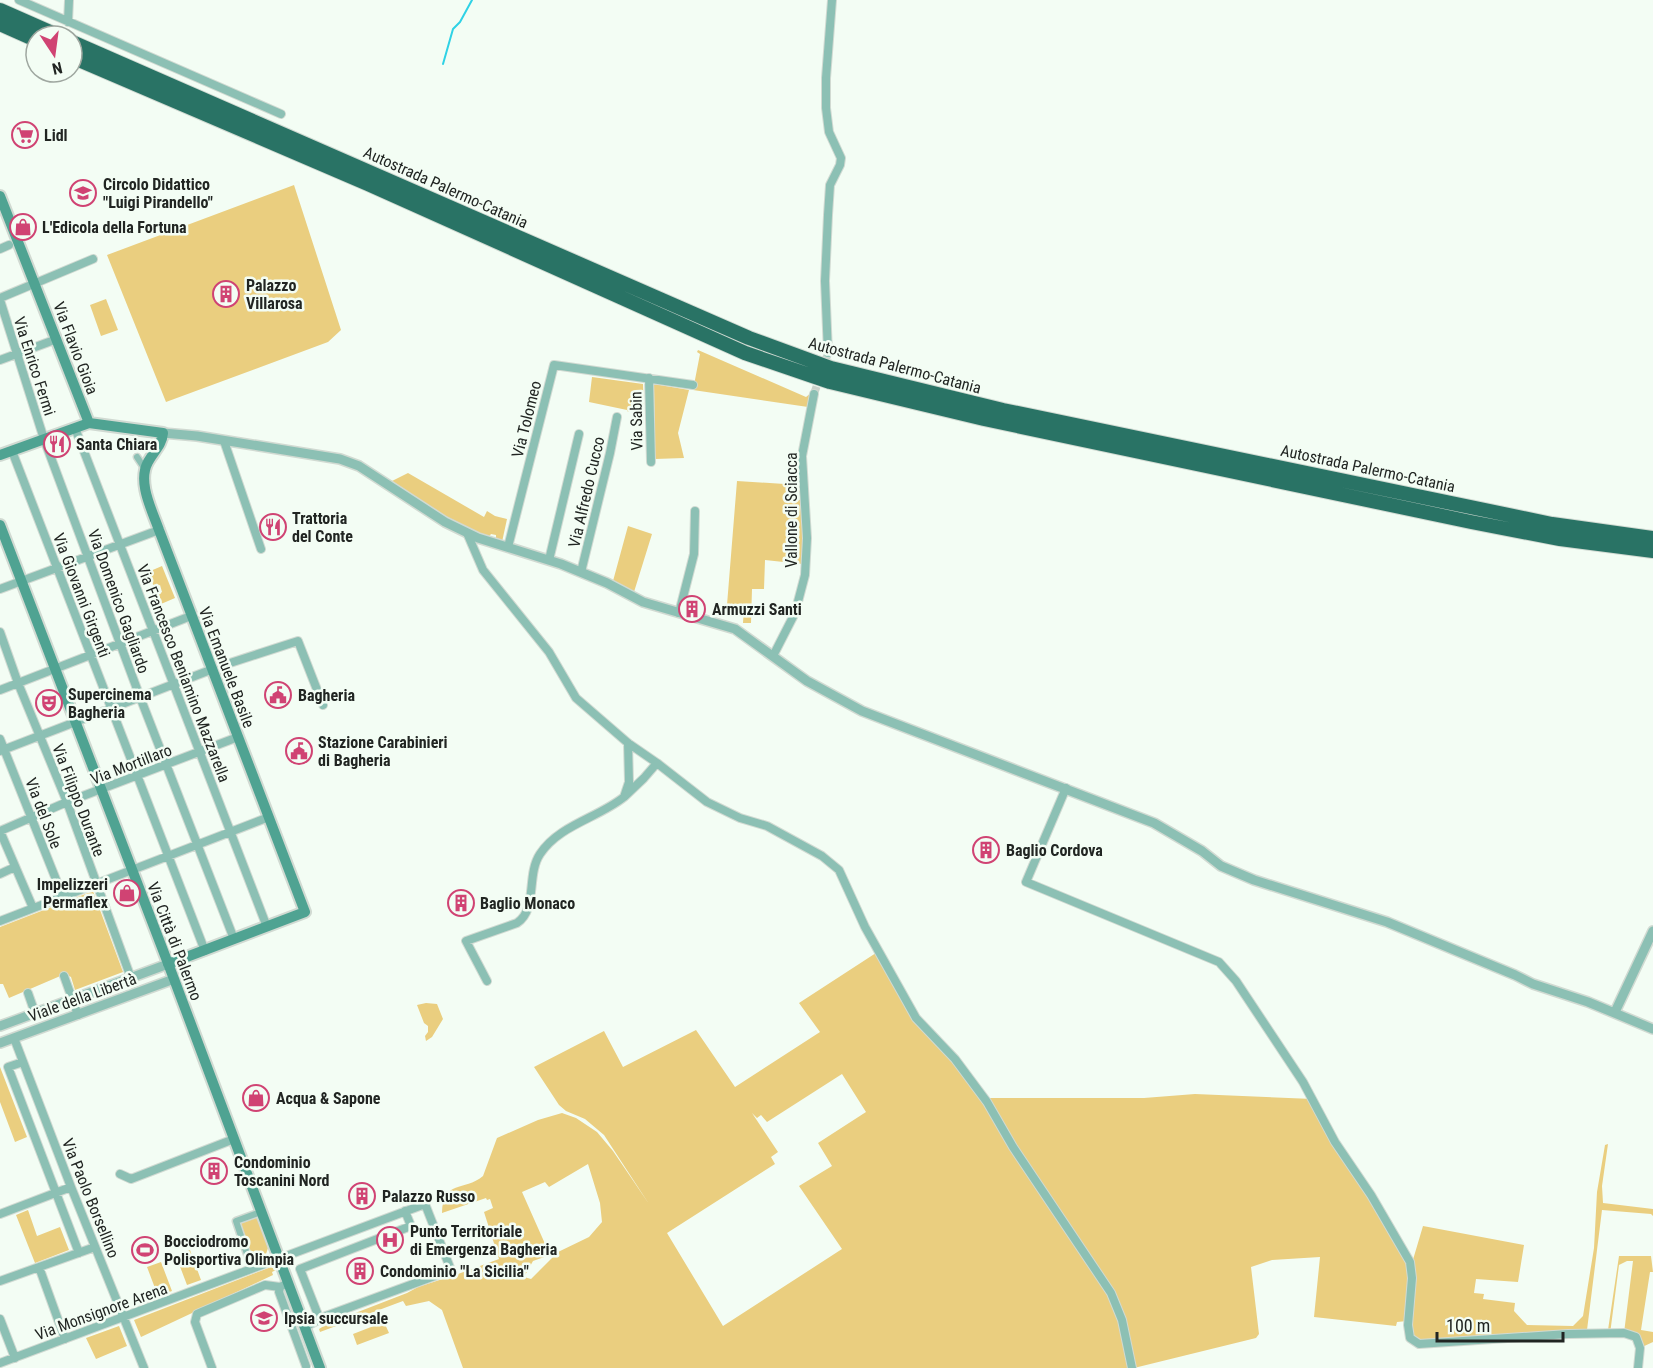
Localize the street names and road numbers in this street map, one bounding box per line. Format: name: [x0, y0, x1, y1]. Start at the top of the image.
street label: Autostrada Palermo-Catania: [361, 143, 531, 232]
street label: Via Flavio Gioia: [49, 299, 102, 397]
street label: Via Enrico Fermi: [10, 314, 59, 418]
street label: Autostrada Palermo-Catania: [807, 333, 983, 398]
street label: Via Tolomeo: [508, 379, 545, 460]
street label: Via Sabin: [626, 391, 647, 451]
street label: Via Alfredo Cucco: [564, 435, 609, 550]
street label: Autostrada Palermo-Catania: [1279, 441, 1457, 496]
street label: Vallone di Sciacca: [782, 452, 801, 568]
street label: Via Domenico Gagliardo: [84, 527, 153, 676]
street label: Via Giovanni Girgenti: [49, 530, 114, 660]
street label: Via Francesco Beniamino Mazzarella: [133, 562, 234, 785]
street label: Via Emanuele Basile: [195, 604, 258, 730]
street label: Via Mortillaro: [88, 740, 175, 789]
street label: Via Filippo Durante: [48, 741, 109, 859]
street label: Via del Sole: [21, 775, 66, 851]
street label: Via Città di Palermo: [143, 879, 206, 1003]
street label: Viale della Libertà: [26, 969, 139, 1026]
street label: Via Paolo Borsellino: [58, 1136, 123, 1261]
street label: Via Monsignore Arena: [32, 1279, 170, 1344]

